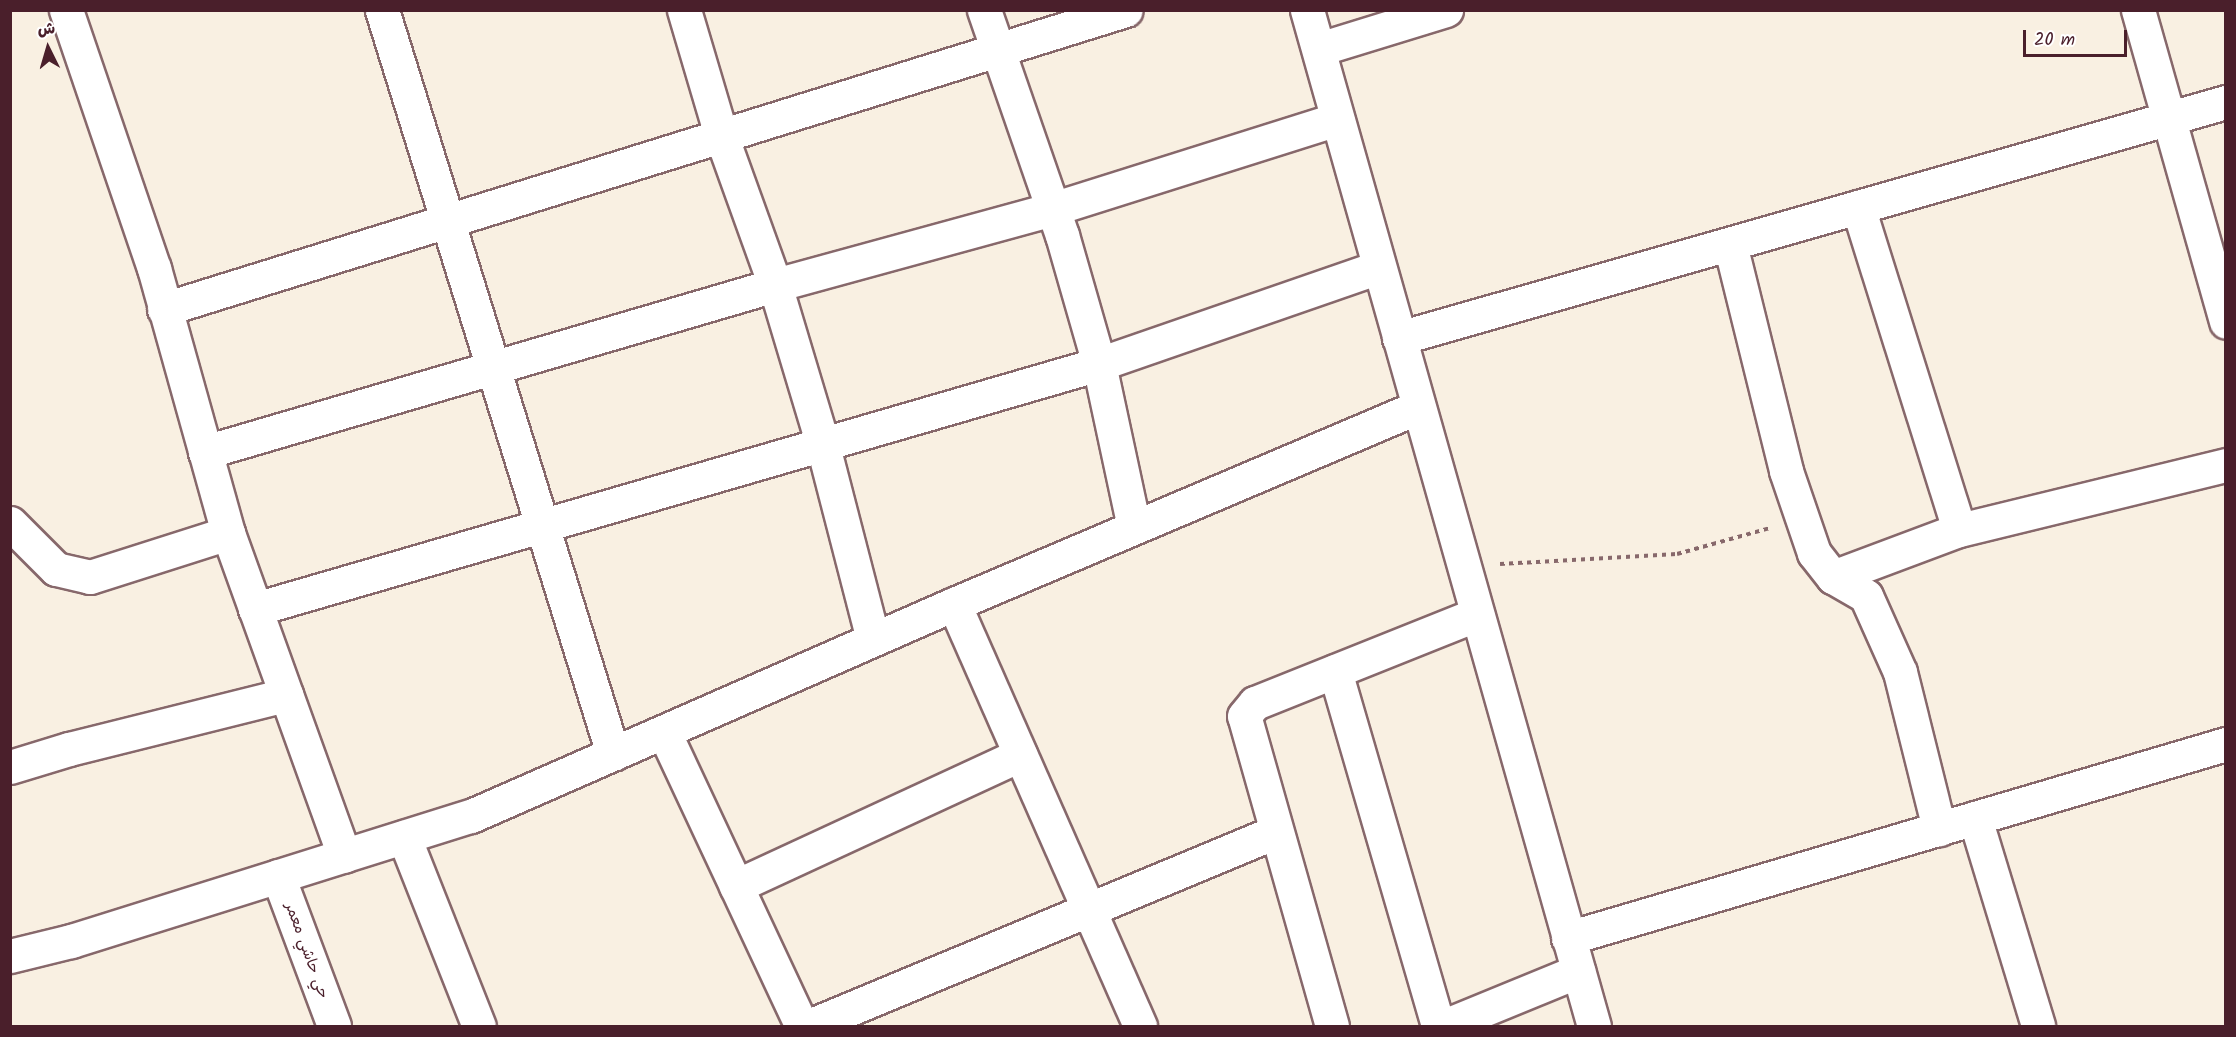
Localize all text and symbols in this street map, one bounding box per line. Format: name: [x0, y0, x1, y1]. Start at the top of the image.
text: ش: [37, 16, 56, 43]
north arrow: [18, 18, 78, 78]
scale bar: [2026, 18, 2130, 56]
text: 20 m: [2034, 26, 2075, 55]
street label: حي حاشي معمر: [280, 901, 332, 1001]

